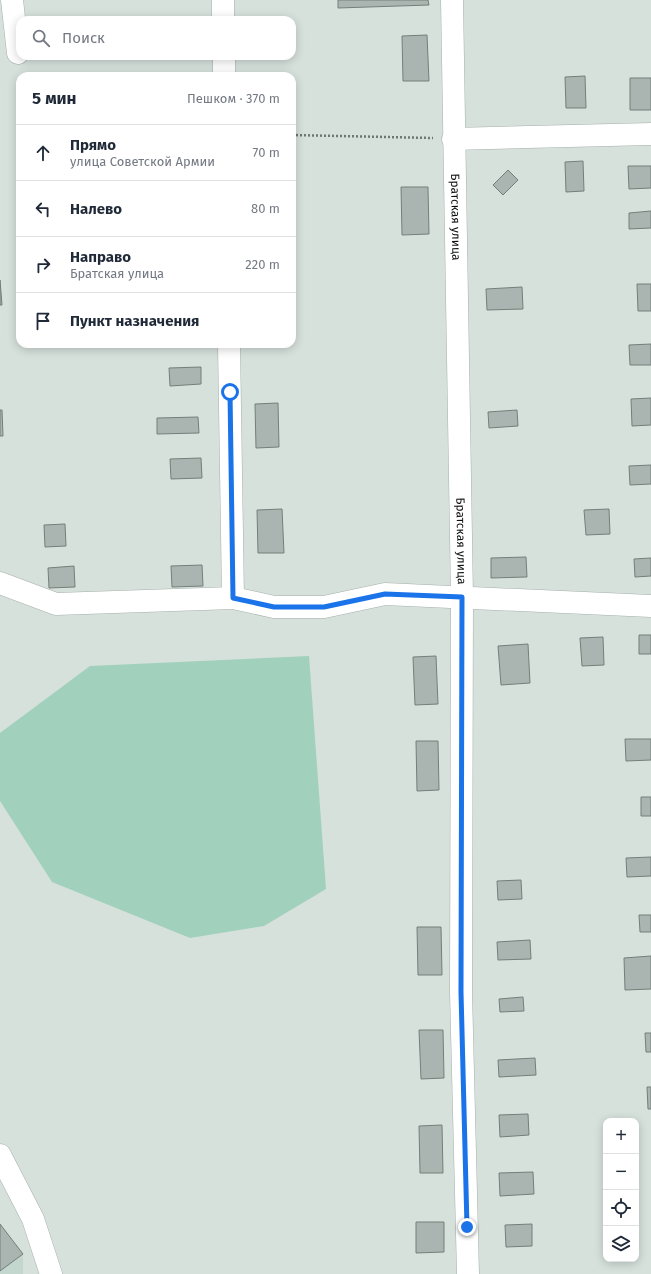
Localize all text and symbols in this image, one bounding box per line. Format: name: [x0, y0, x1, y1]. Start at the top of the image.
search box: [16, 16, 296, 60]
icon: search: [30, 27, 52, 49]
text: Поиск: [62, 29, 105, 47]
text: 5 мин: [32, 88, 77, 109]
text: Пешком · 370 m: [187, 91, 280, 106]
text: Прямо: [70, 136, 116, 154]
icon: ahead: [32, 142, 54, 164]
text: 70 m: [253, 145, 280, 160]
text: улица Советской Армии: [70, 154, 215, 169]
street label: Братская улица: [448, 173, 463, 261]
icon: left: [32, 198, 54, 220]
text: Налево: [70, 200, 122, 218]
text: 80 m: [251, 201, 280, 216]
text: Направо: [70, 248, 131, 266]
icon: right: [32, 254, 54, 276]
text: 220 m: [245, 257, 280, 272]
text: Братская улица: [70, 266, 164, 281]
icon: arrive: [32, 310, 54, 332]
text: Пункт назначения: [70, 312, 199, 330]
route start: [221, 383, 239, 401]
street label: Братская улица: [453, 497, 469, 585]
map controls: [603, 1118, 639, 1262]
button: +: [603, 1118, 639, 1154]
button: −: [603, 1154, 639, 1190]
button: locate: [603, 1190, 639, 1226]
route end: [458, 1218, 476, 1236]
button: layers: [603, 1226, 639, 1262]

